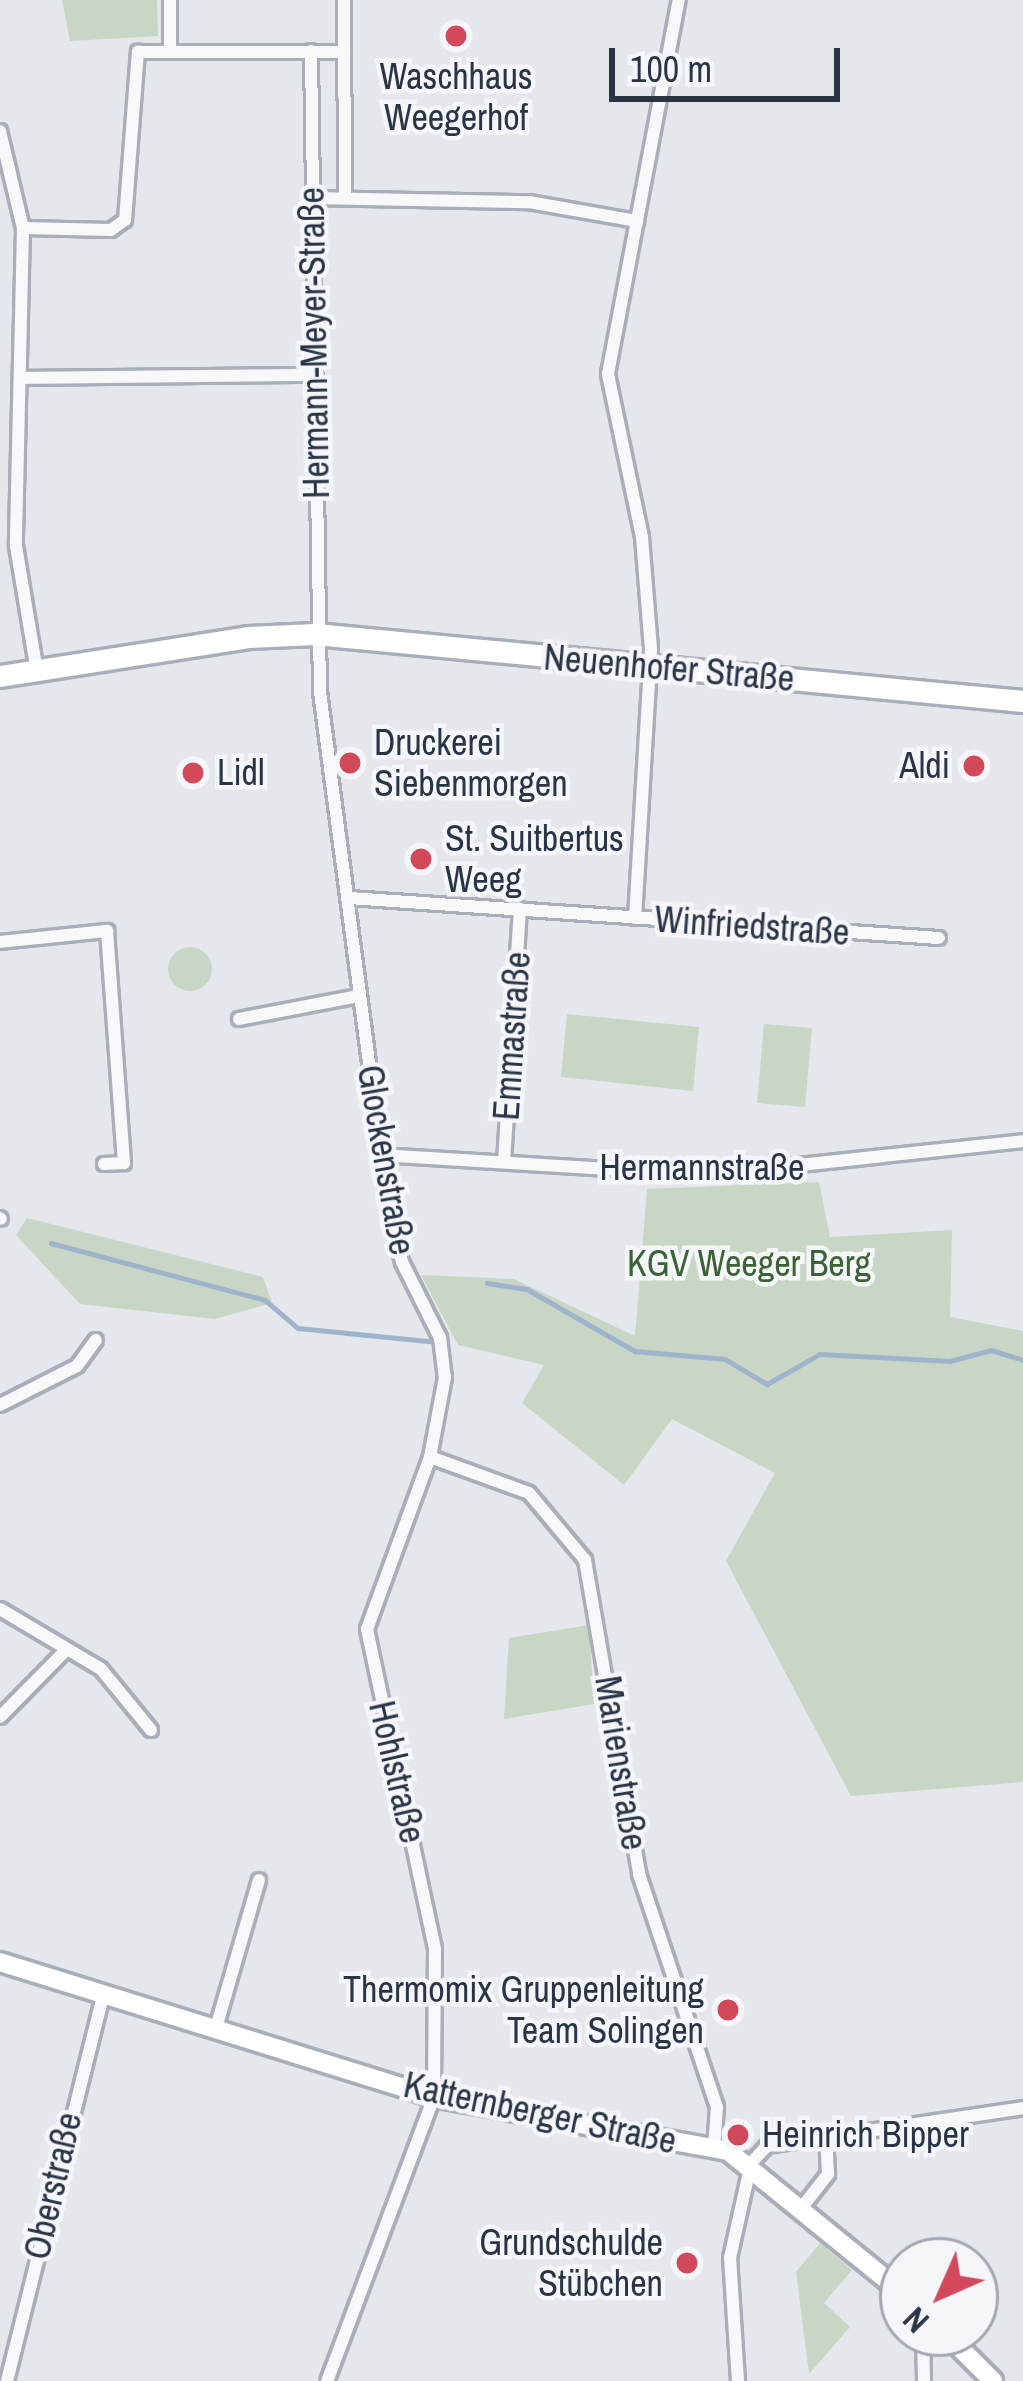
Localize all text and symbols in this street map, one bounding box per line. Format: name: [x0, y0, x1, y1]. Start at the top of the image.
marker: Waschhaus Weegerhof: [443, 23, 469, 49]
scale bar: [615, 24, 846, 98]
text: 100 m: [630, 45, 712, 93]
place label: Waschhaus Weegerhof: [379, 54, 533, 139]
street label: Hermann-Meyer-Straße: [290, 187, 338, 499]
street label: Neuenhofer Straße: [542, 636, 796, 700]
place label: Druckerei Siebenmorgen: [374, 720, 568, 805]
place label: Aldi: [899, 744, 950, 788]
marker: Druckerei Siebenmorgen: [337, 750, 363, 776]
place label: Lidl: [217, 751, 265, 795]
marker: Aldi: [961, 753, 987, 779]
marker: Lidl: [180, 760, 206, 786]
place label: St. Suitbertus Weeg: [445, 816, 624, 901]
marker: St. Suitbertus Weeg: [408, 846, 434, 872]
street label: Winfriedstraße: [653, 898, 851, 954]
street label: Emmastraße: [485, 950, 539, 1122]
street label: Glockenstraße: [348, 1062, 424, 1258]
street label: Hermannstraße: [599, 1146, 805, 1190]
park label: KGV Weeger Berg: [627, 1242, 871, 1286]
street label: Marienstraße: [586, 1673, 656, 1853]
street label: Hohlstraße: [360, 1697, 434, 1847]
place label: Thermomix Gruppenleitung Team Solingen: [343, 1967, 704, 2052]
marker: Thermomix Gruppenleitung Team Solingen: [715, 1997, 741, 2023]
street label: Katternberger Straße: [400, 2063, 680, 2163]
street label: Oberstraße: [15, 2108, 91, 2264]
place label: Heinrich Bipper: [762, 2113, 969, 2157]
marker: Heinrich Bipper: [725, 2122, 751, 2148]
place label: Grundschulde Stübchen: [479, 2220, 663, 2305]
north arrow: [879, 2237, 999, 2357]
marker: Grundschulde Stübchen: [674, 2250, 700, 2276]
text: N: [893, 2298, 938, 2343]

